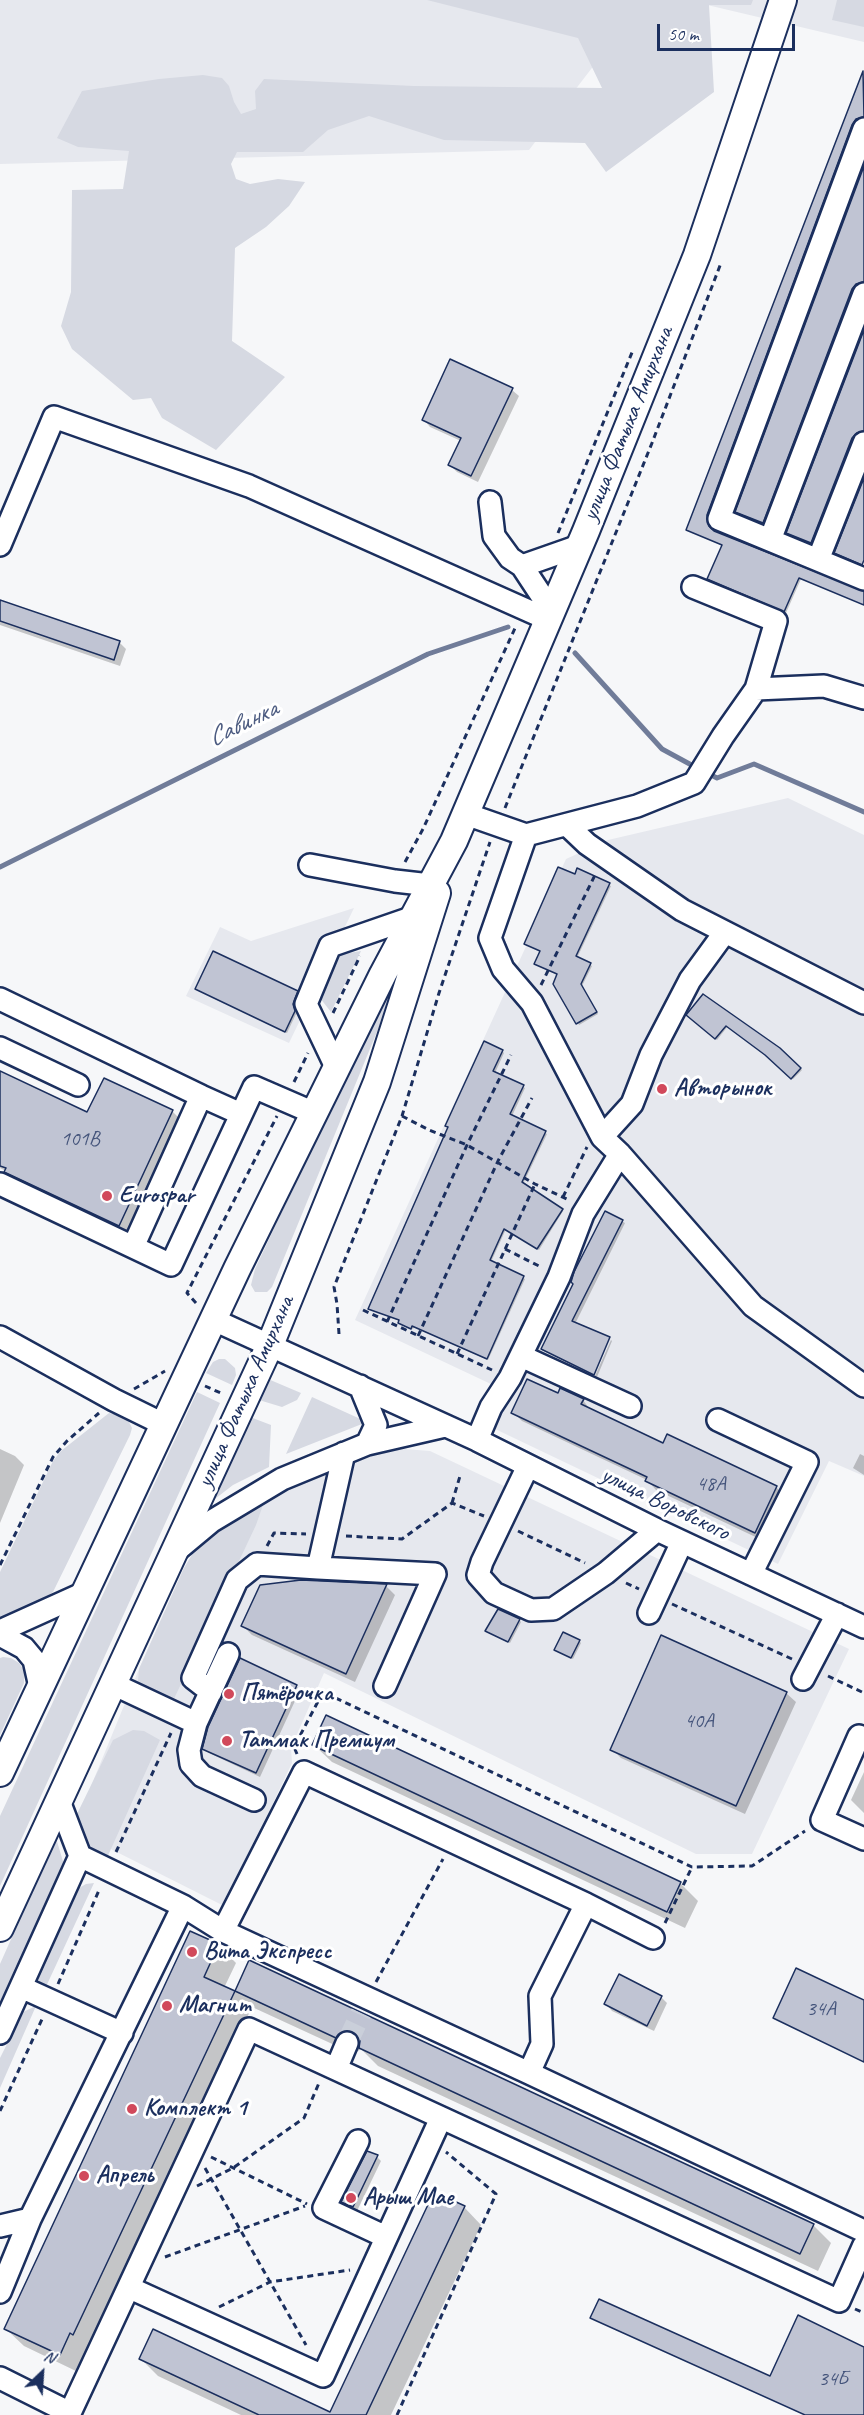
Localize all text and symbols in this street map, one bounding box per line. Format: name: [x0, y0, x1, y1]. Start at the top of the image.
scale bar: [660, 12, 798, 50]
text: 50 m: [668, 23, 699, 45]
street label: улица Фатыха Амирхана: [576, 323, 680, 525]
water label: Савинка: [203, 694, 283, 754]
place label: Авторынок: [674, 1075, 771, 1103]
marker: Авторынок: [655, 1082, 669, 1096]
house number: 101В: [60, 1126, 100, 1152]
place label: Eurospar: [119, 1182, 194, 1210]
marker: Eurospar: [100, 1189, 114, 1203]
street label: улица Фатыха Амирхана: [191, 1292, 301, 1492]
street label: улица Воровского: [596, 1461, 734, 1547]
house number: 48А: [696, 1471, 726, 1497]
place label: Пятёрочка: [241, 1680, 333, 1708]
marker: Пятёрочка: [222, 1687, 236, 1701]
house number: 40А: [684, 1708, 714, 1734]
place label: Татмак Премиум: [239, 1727, 394, 1755]
marker: Татмак Премиум: [220, 1734, 234, 1748]
place label: Вита Экспресс: [204, 1938, 332, 1966]
marker: Вита Экспресс: [185, 1945, 199, 1959]
place label: Магнит: [179, 1992, 252, 2020]
house number: 34А: [806, 1996, 836, 2022]
marker: Магнит: [160, 1999, 174, 2013]
place label: Комплект 1: [144, 2095, 247, 2123]
marker: Комплект 1: [125, 2102, 139, 2116]
place label: Апрель: [96, 2162, 154, 2190]
marker: Апрель: [77, 2169, 91, 2183]
place label: Арыш Мае: [363, 2184, 453, 2212]
marker: Арыш Мае: [344, 2191, 358, 2205]
north arrow: [12, 2343, 72, 2403]
text: N: [41, 2346, 58, 2368]
house number: 34Б: [818, 2366, 848, 2392]

